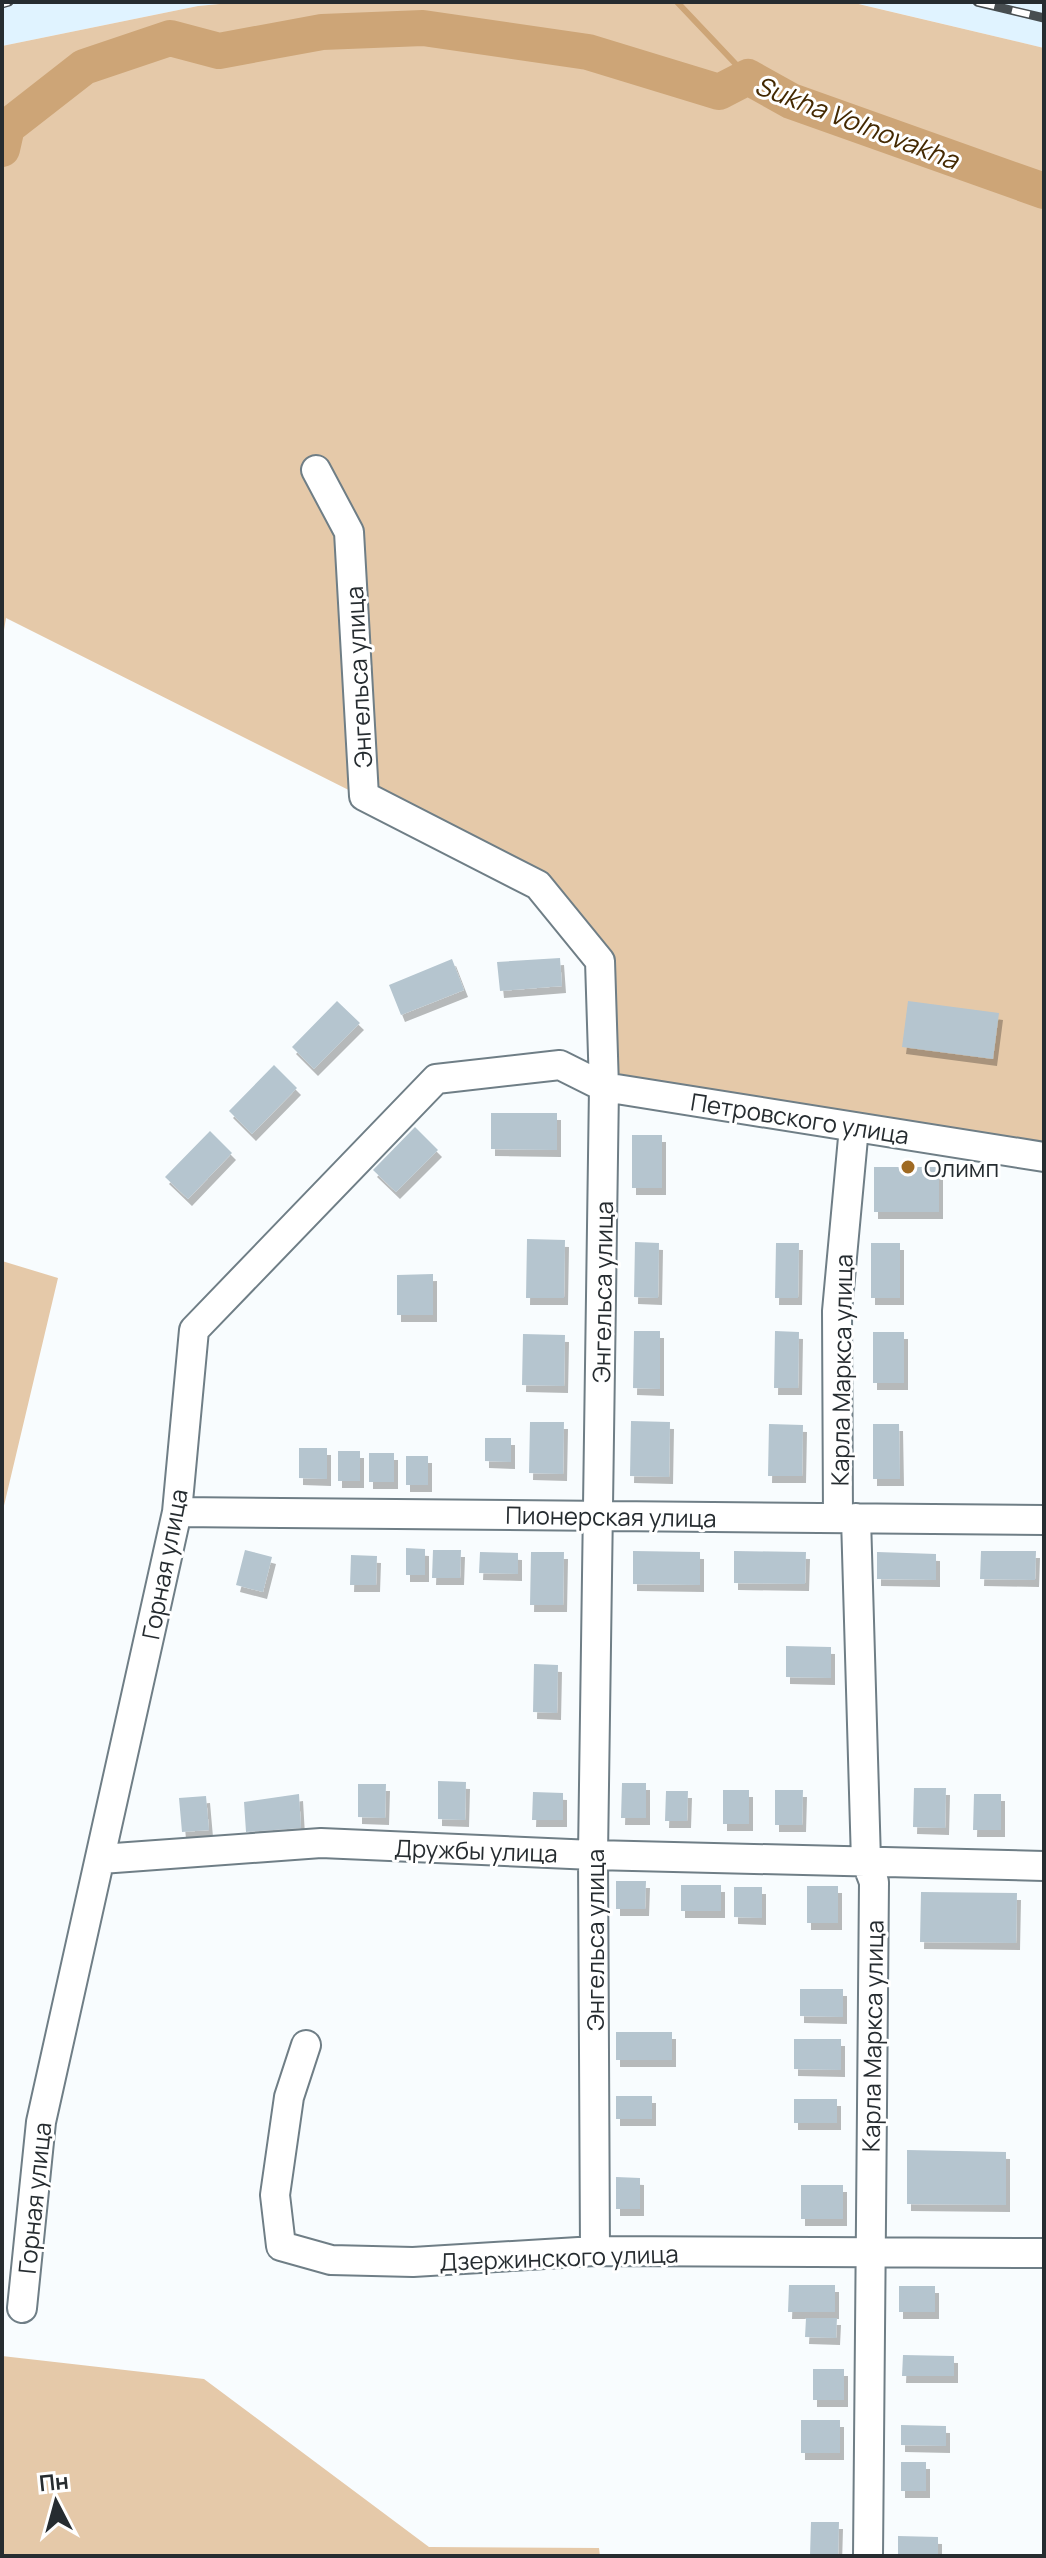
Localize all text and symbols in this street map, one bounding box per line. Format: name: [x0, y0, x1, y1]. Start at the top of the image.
water label: Sukha Volnovakha: [750, 67, 965, 178]
street label: Энгельса улица: [337, 585, 379, 769]
street label: Петровского улица: [688, 1084, 912, 1152]
place label: Олимп: [924, 1151, 999, 1184]
marker: Олимп: [899, 1158, 917, 1176]
street label: Энгельса улица: [584, 1201, 620, 1383]
street label: Карла Маркса улица: [822, 1254, 860, 1486]
street label: Горная улица: [133, 1486, 195, 1642]
street label: Пионерская улица: [505, 1498, 717, 1534]
street label: Дружбы улица: [394, 1831, 558, 1869]
street label: Энгельса улица: [578, 1849, 611, 2031]
street label: Карла Маркса улица: [853, 1920, 891, 2152]
street label: Горная улица: [10, 2120, 58, 2276]
street label: Дзержинского улица: [439, 2236, 679, 2278]
north arrow: [16, 2462, 96, 2542]
text: Пн: [38, 2466, 70, 2499]

